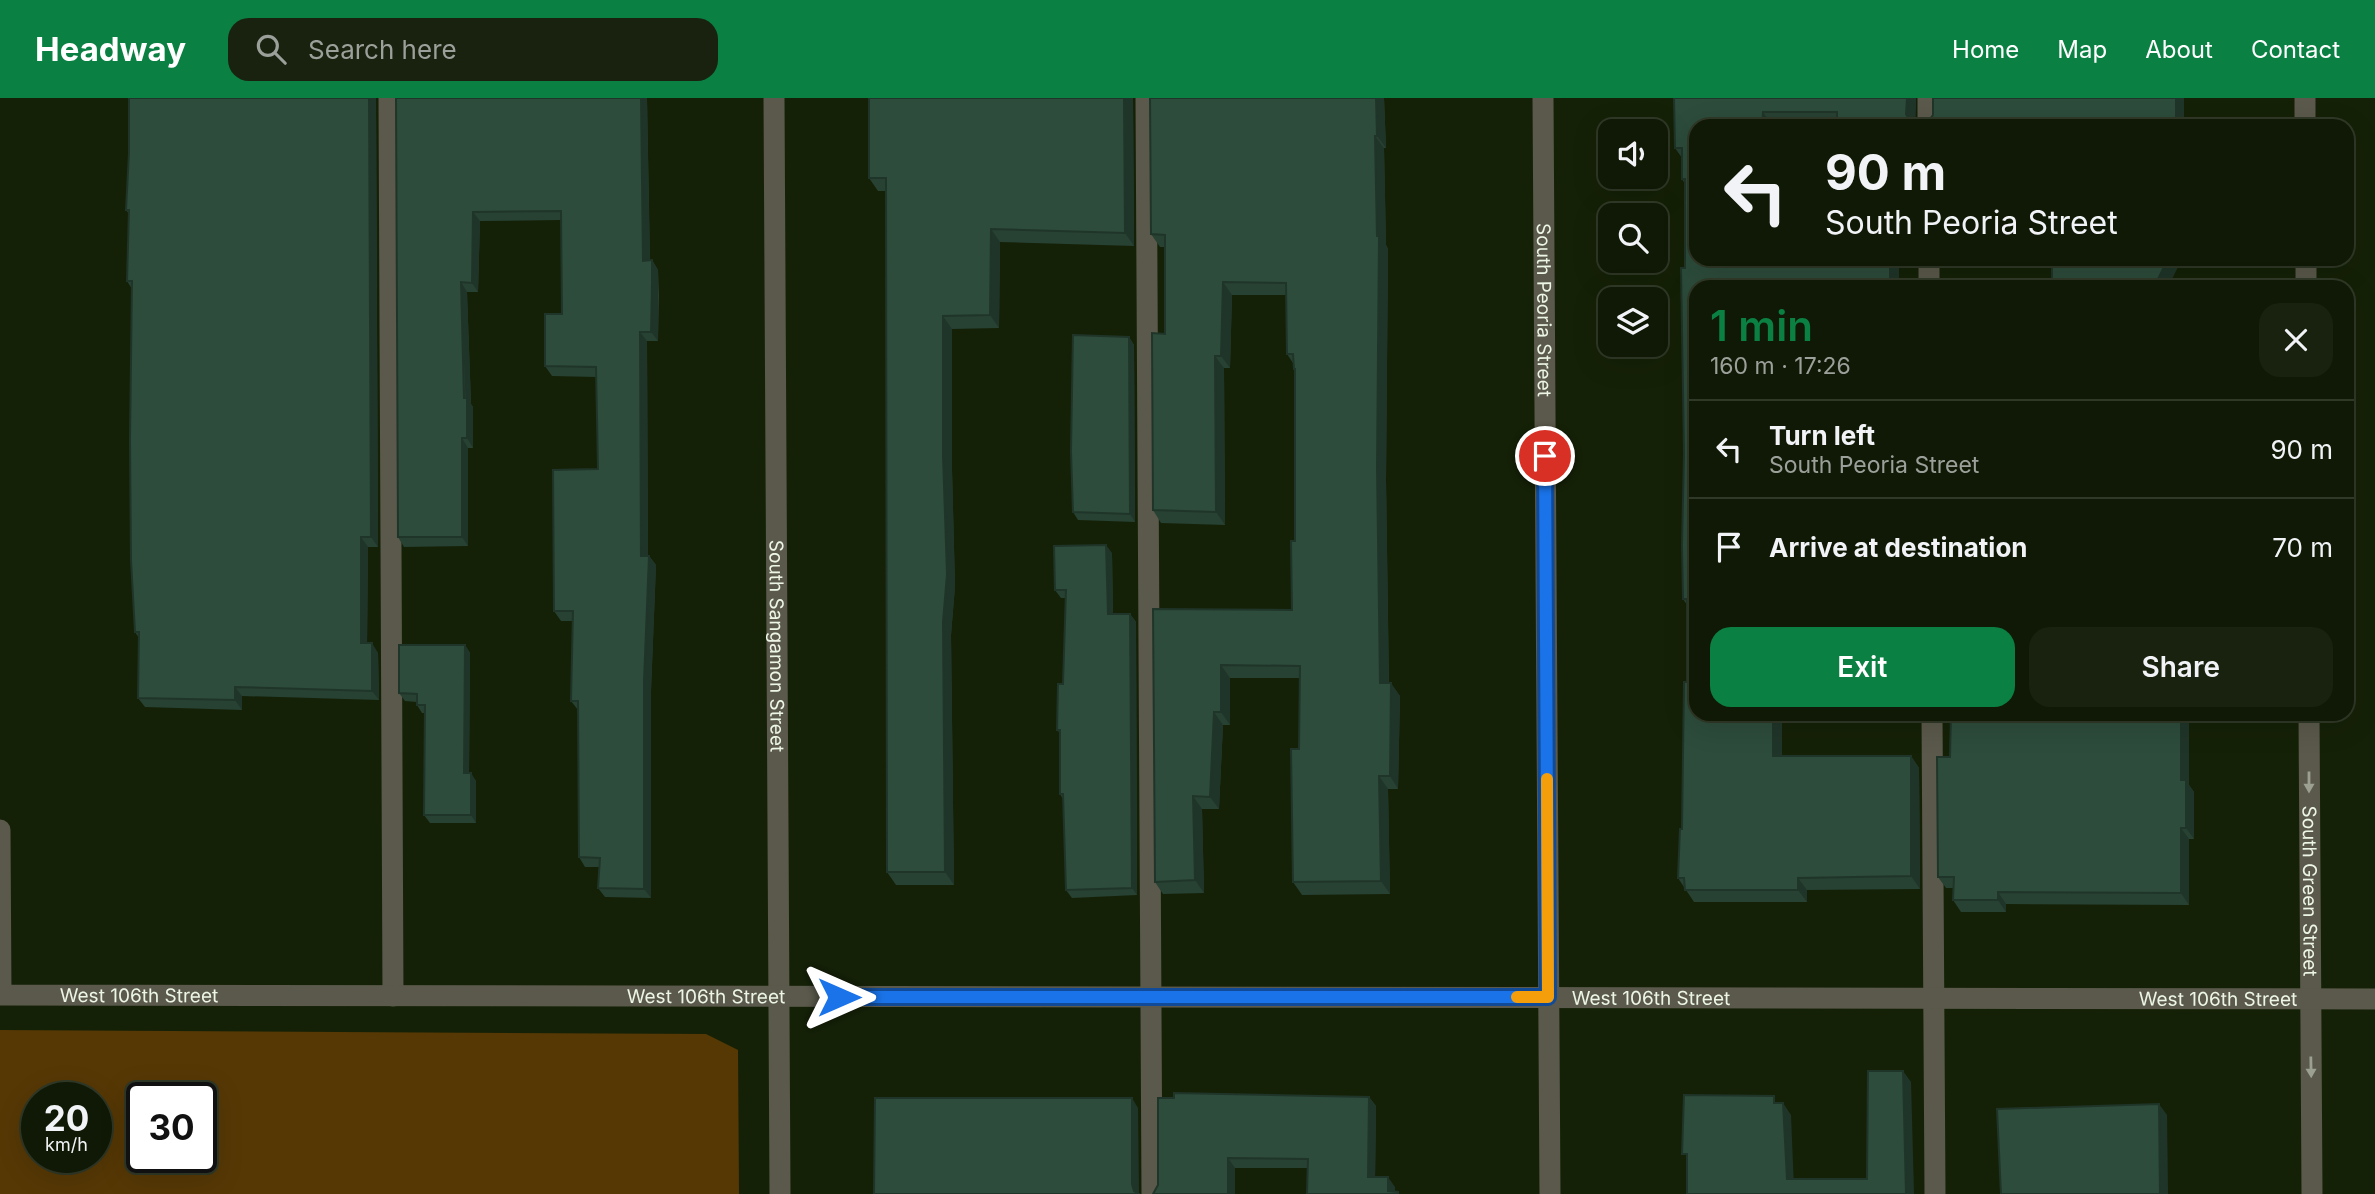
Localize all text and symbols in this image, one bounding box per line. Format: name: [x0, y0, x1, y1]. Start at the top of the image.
search box: [228, 18, 718, 81]
text: Headway: [35, 29, 186, 69]
icon: search: [252, 30, 290, 68]
text: Search here: [308, 34, 457, 65]
text: Home: [1952, 35, 2019, 64]
text: Map: [2057, 35, 2107, 64]
text: About: [2145, 35, 2213, 64]
text: Contact: [2251, 35, 2340, 64]
map controls: [1598, 119, 1668, 357]
button: sound: [1598, 119, 1668, 189]
text: 90 m: [1825, 143, 1946, 202]
icon: left: [1710, 147, 1801, 238]
button: search: [1598, 203, 1668, 273]
text: South Peoria Street: [1825, 203, 2118, 242]
street label: South Peoria Street: [1532, 223, 1556, 397]
button: layers: [1598, 287, 1668, 357]
text: 1 min: [1710, 300, 1813, 351]
button: close: [2259, 303, 2333, 377]
text: 160 m · 17:26: [1710, 352, 1851, 380]
text: Turn left: [1769, 420, 1875, 451]
pin: [1515, 426, 1575, 486]
icon: left: [1710, 430, 1748, 468]
text: 90 m: [2270, 434, 2333, 465]
icon: arrive: [1526, 437, 1564, 475]
text: South Peoria Street: [1769, 451, 1979, 479]
icon: arrive: [1710, 528, 1748, 566]
text: Arrive at destination: [1769, 532, 2028, 563]
text: 70 m: [2272, 532, 2333, 563]
street label: South Sangamon Street: [765, 540, 789, 752]
button: Exit: [1710, 627, 2015, 707]
button: Share: [2029, 627, 2333, 707]
one-way arrow: [2303, 771, 2315, 793]
street label: South Green Street: [2298, 805, 2322, 977]
position arrow: [802, 960, 876, 1034]
street label: West 106th Street: [60, 984, 218, 1007]
street label: West 106th Street: [627, 985, 785, 1008]
street label: West 106th Street: [1572, 986, 1730, 1009]
street label: West 106th Street: [2139, 987, 2297, 1010]
one-way arrow: [2305, 1056, 2317, 1078]
speed limit sign: 30: [126, 1082, 217, 1173]
text: 20: [44, 1097, 89, 1139]
text: km/h: [45, 1134, 88, 1155]

